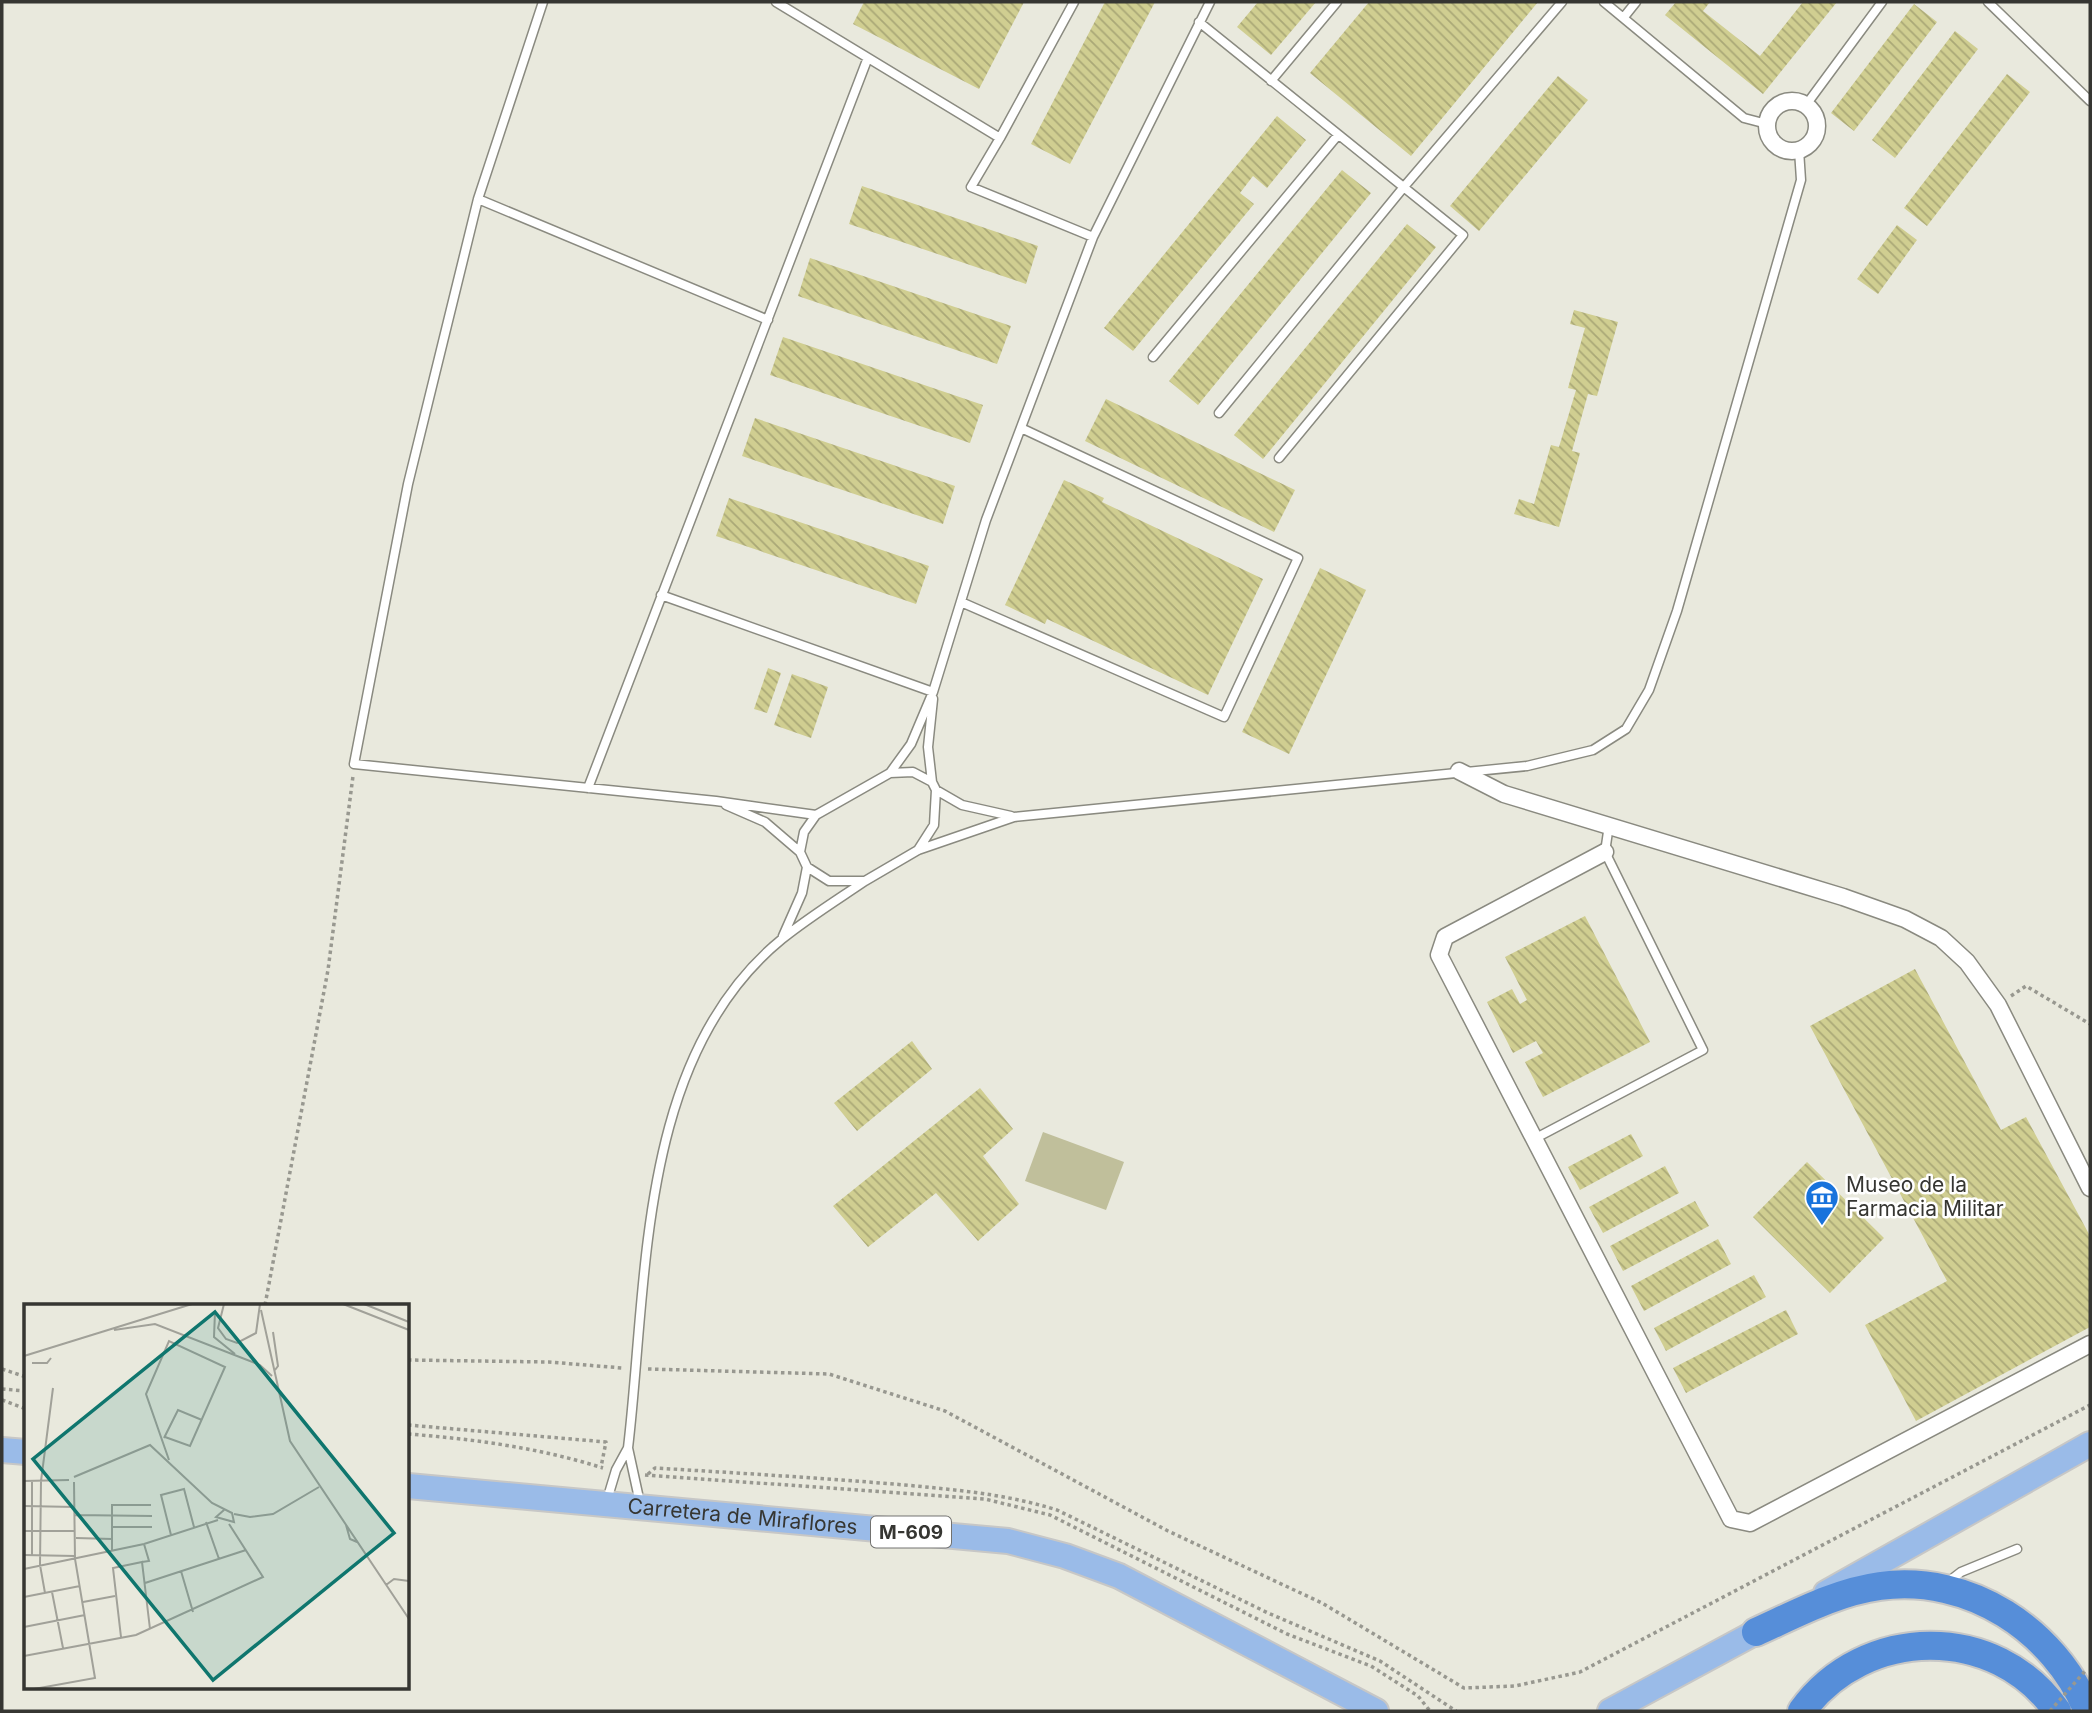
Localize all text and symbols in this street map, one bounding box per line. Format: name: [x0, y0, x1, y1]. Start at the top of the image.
place label: Museo de la Farmacia Militar: [1846, 1172, 2004, 1221]
museum icon: Museo de la Farmacia Militar: [1803, 1178, 1841, 1227]
inset map: [24, 1304, 410, 1688]
street label: Carretera de Miraflores: [627, 1493, 859, 1539]
road number: M-609: [871, 1516, 951, 1548]

